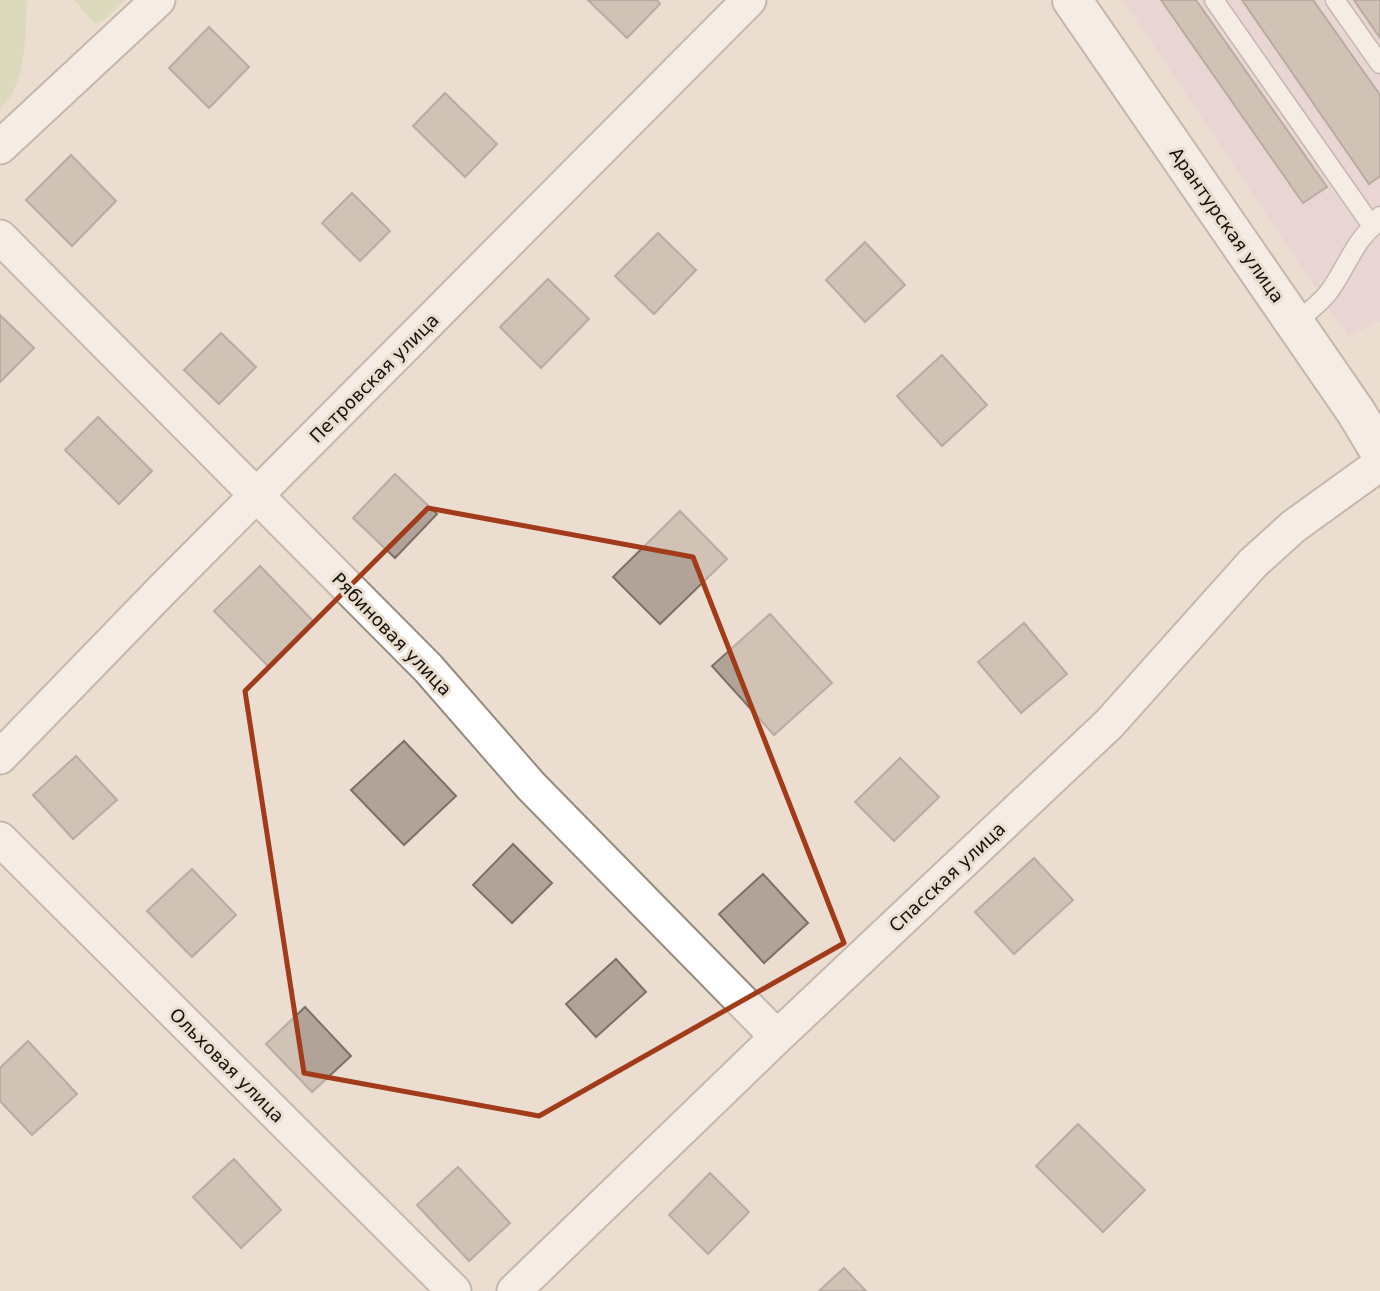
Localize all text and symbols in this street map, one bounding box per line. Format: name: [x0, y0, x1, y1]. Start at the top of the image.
street label: Арантурская улица: [1165, 143, 1289, 307]
street label: Петровская улица: [305, 309, 443, 447]
street label: Рябиновая улица: [328, 568, 456, 700]
street label: Спасская улица: [885, 818, 1009, 936]
street label: Ольховая улица: [165, 1003, 289, 1127]

